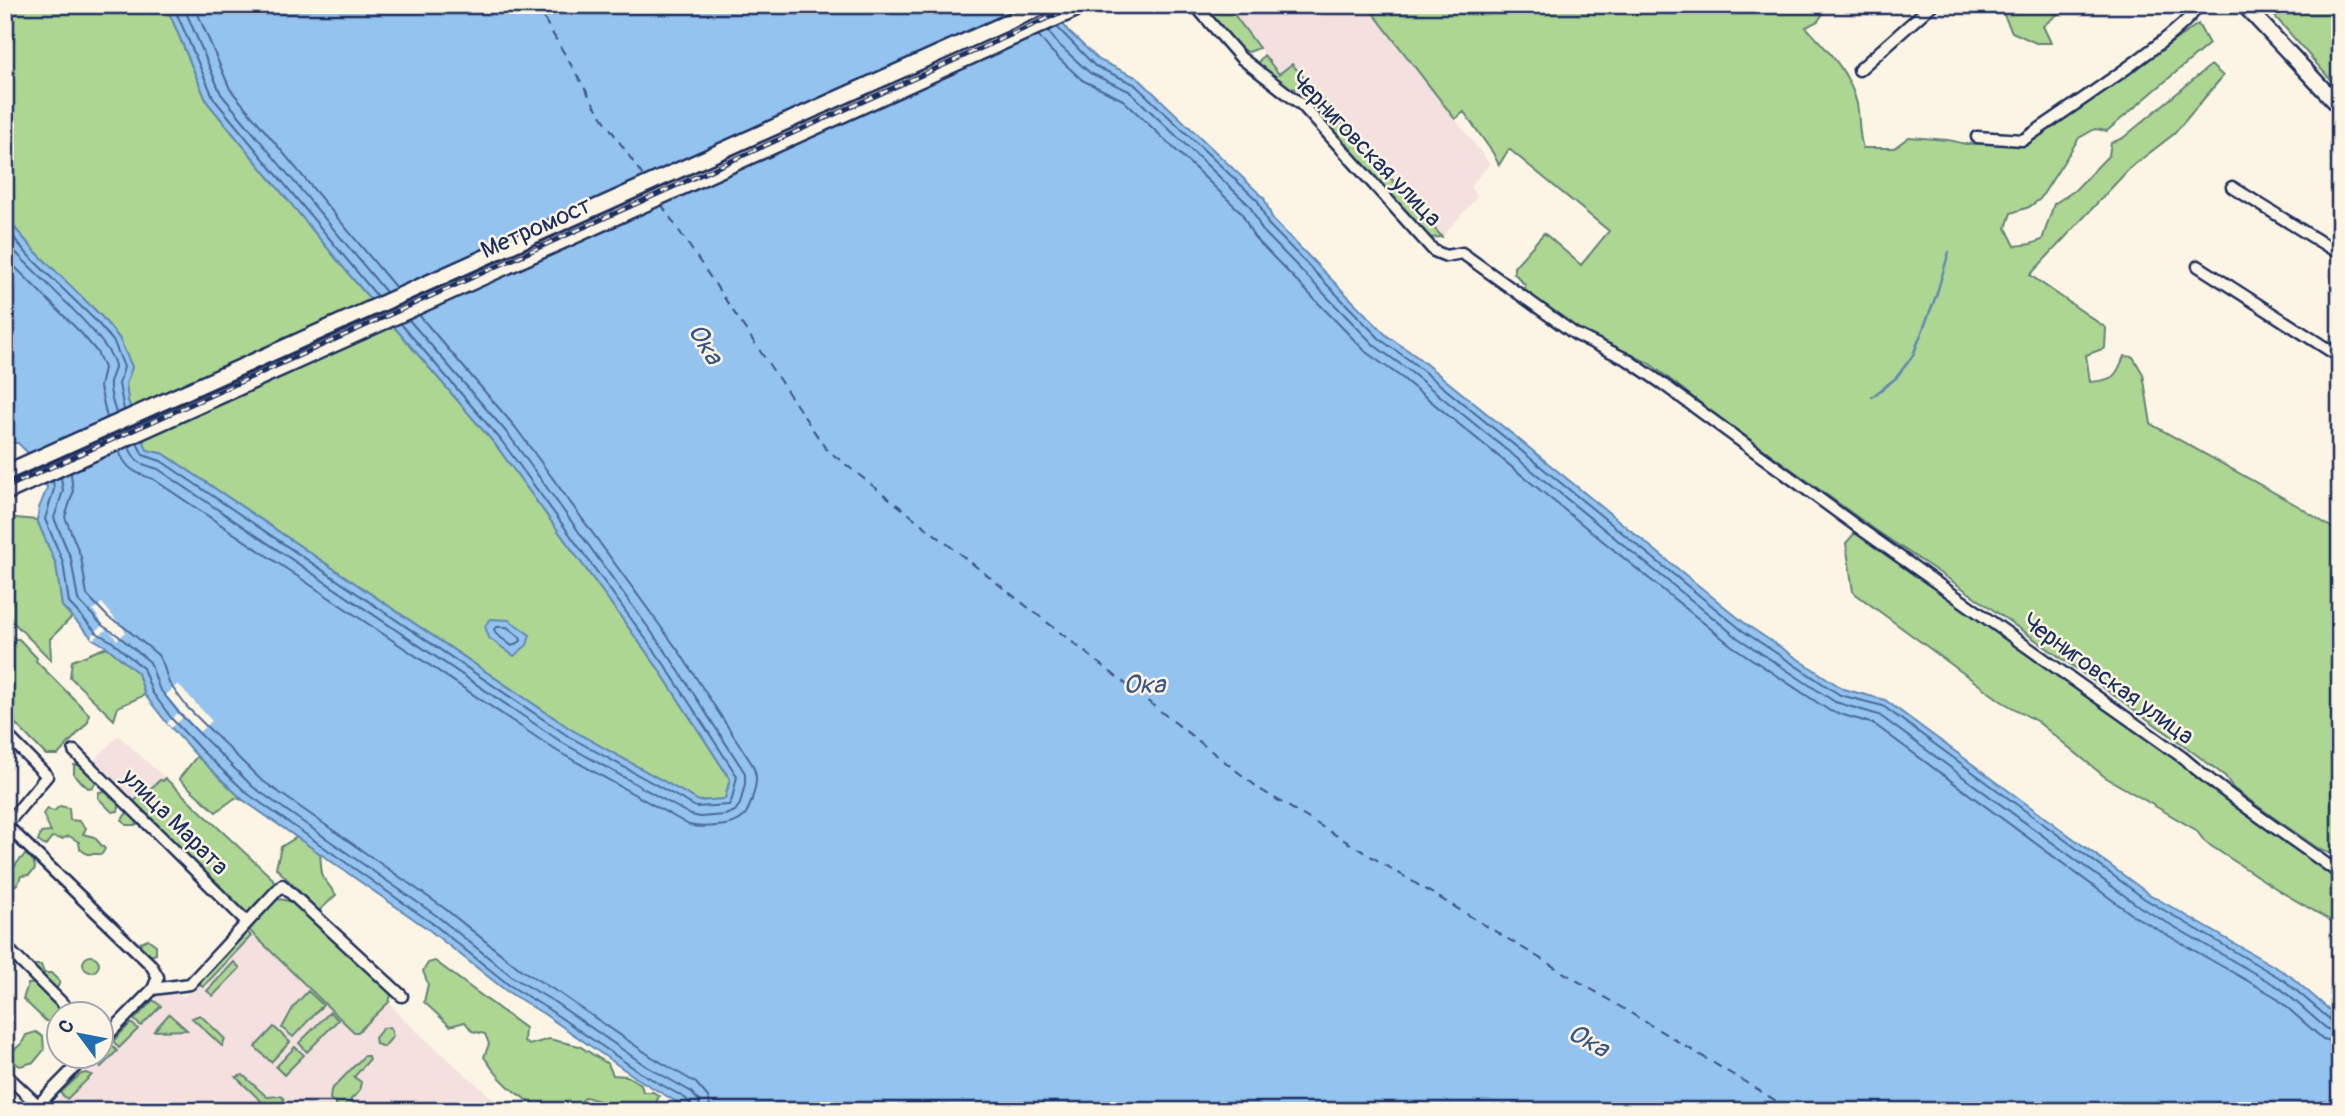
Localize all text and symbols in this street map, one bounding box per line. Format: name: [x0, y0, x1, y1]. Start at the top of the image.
street label: Черниговская улица: [1284, 65, 1448, 233]
street label: Метромост: [476, 191, 596, 265]
water label: Ока: [680, 318, 731, 372]
street label: Черниговская улица: [2017, 607, 2199, 751]
water label: Ока: [1123, 669, 1167, 701]
street label: улица Марата: [115, 762, 234, 881]
north arrow: [46, 1000, 116, 1070]
text: С: [53, 1015, 80, 1038]
water label: Ока: [1562, 1017, 1616, 1066]

